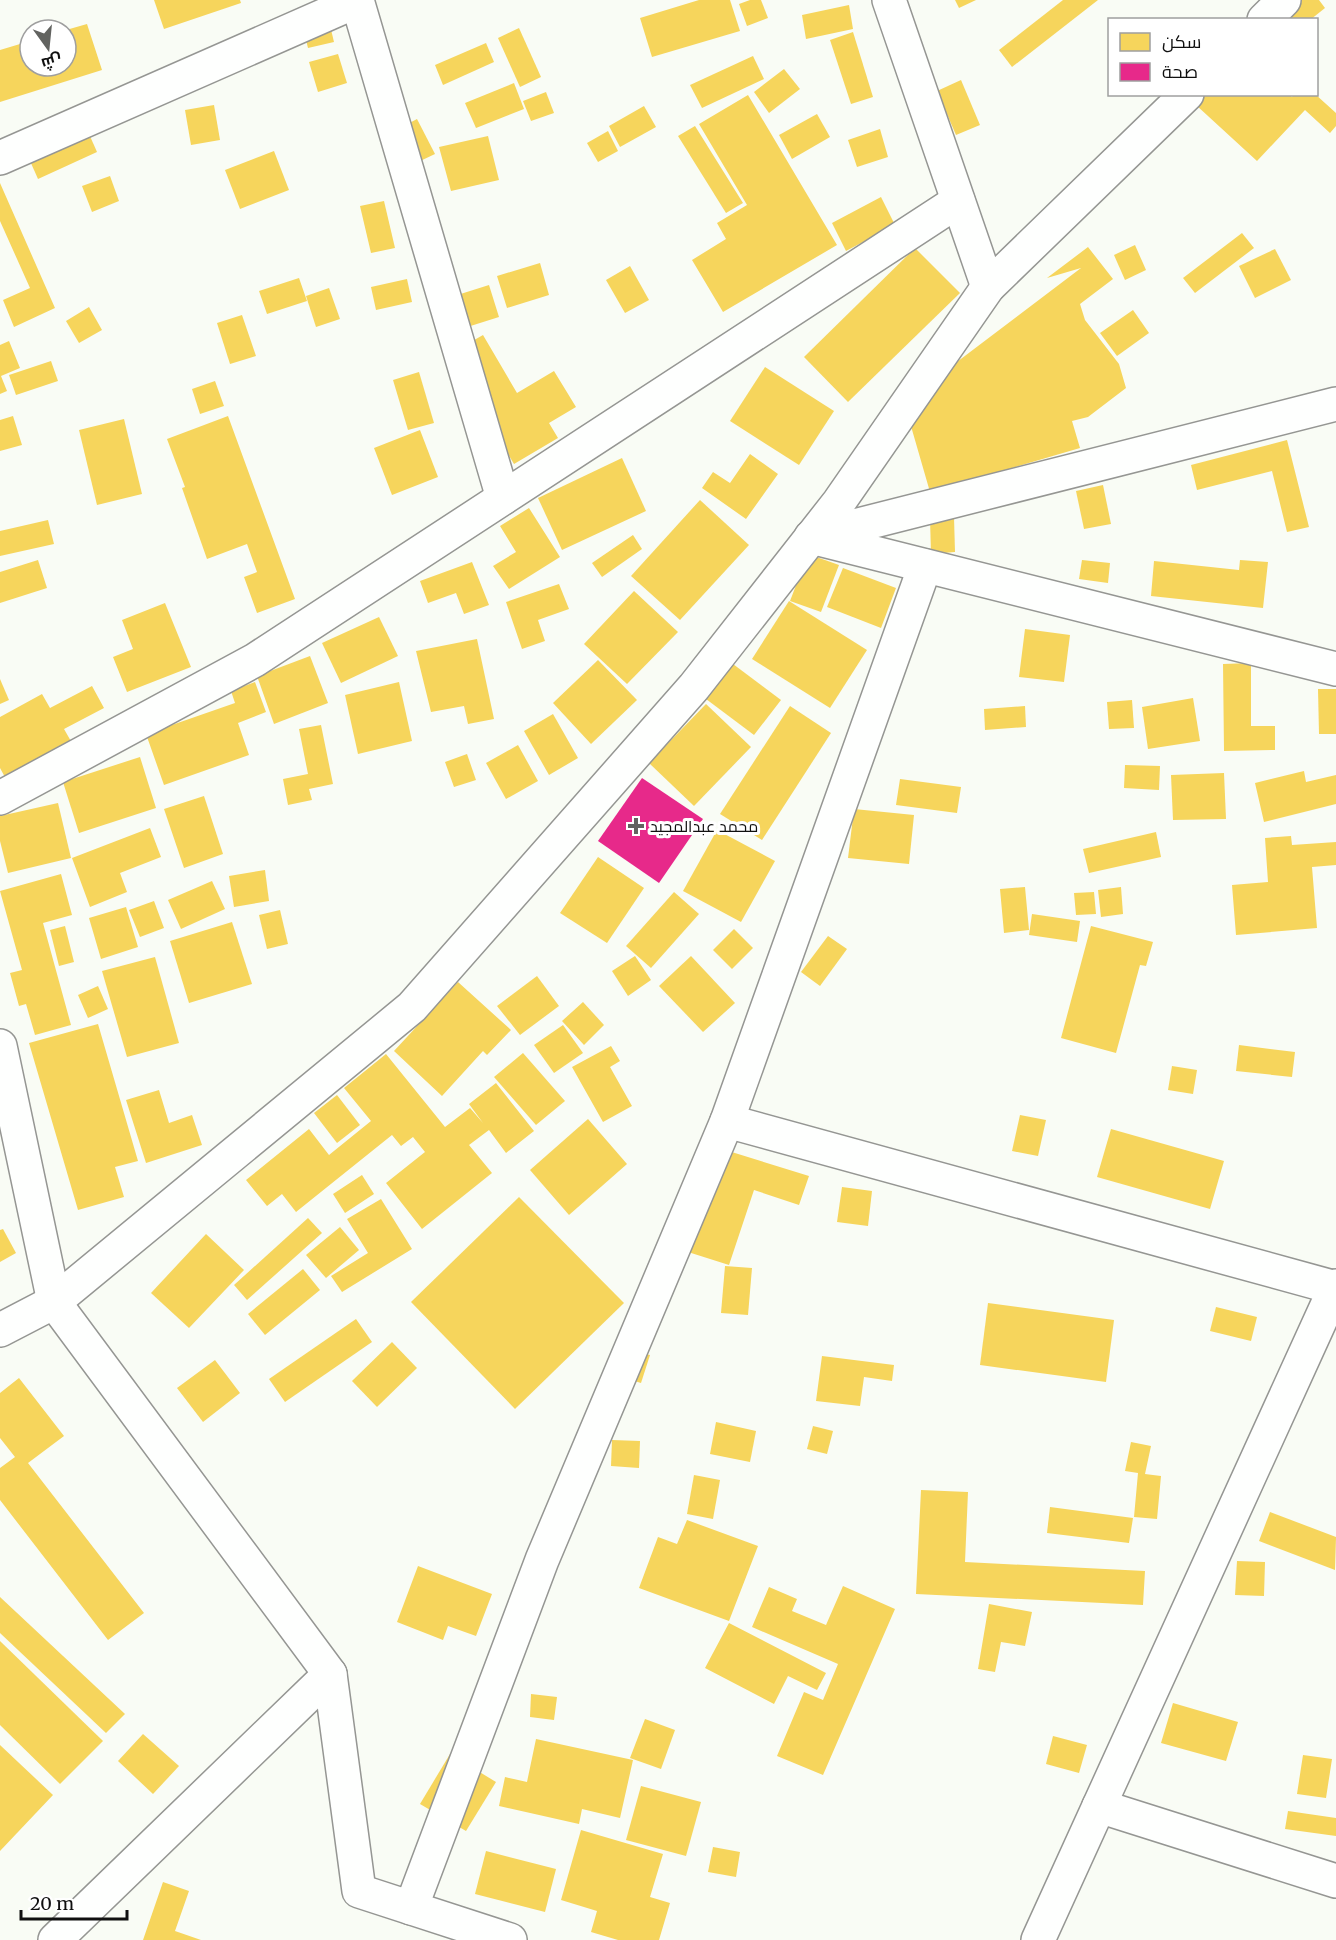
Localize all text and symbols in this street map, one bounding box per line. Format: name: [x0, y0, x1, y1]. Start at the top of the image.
north arrow: [18, 18, 78, 78]
legend: [1108, 18, 1318, 96]
text: سكن: [1162, 30, 1201, 53]
text: ش: [39, 50, 64, 75]
text: صحة: [1162, 60, 1198, 83]
place label: محمد عبدالمجيد: [650, 816, 758, 836]
marker: محمد عبدالمجيد: [627, 817, 645, 835]
scale bar: [21, 1883, 128, 1921]
text: 20 m: [30, 1892, 74, 1915]

